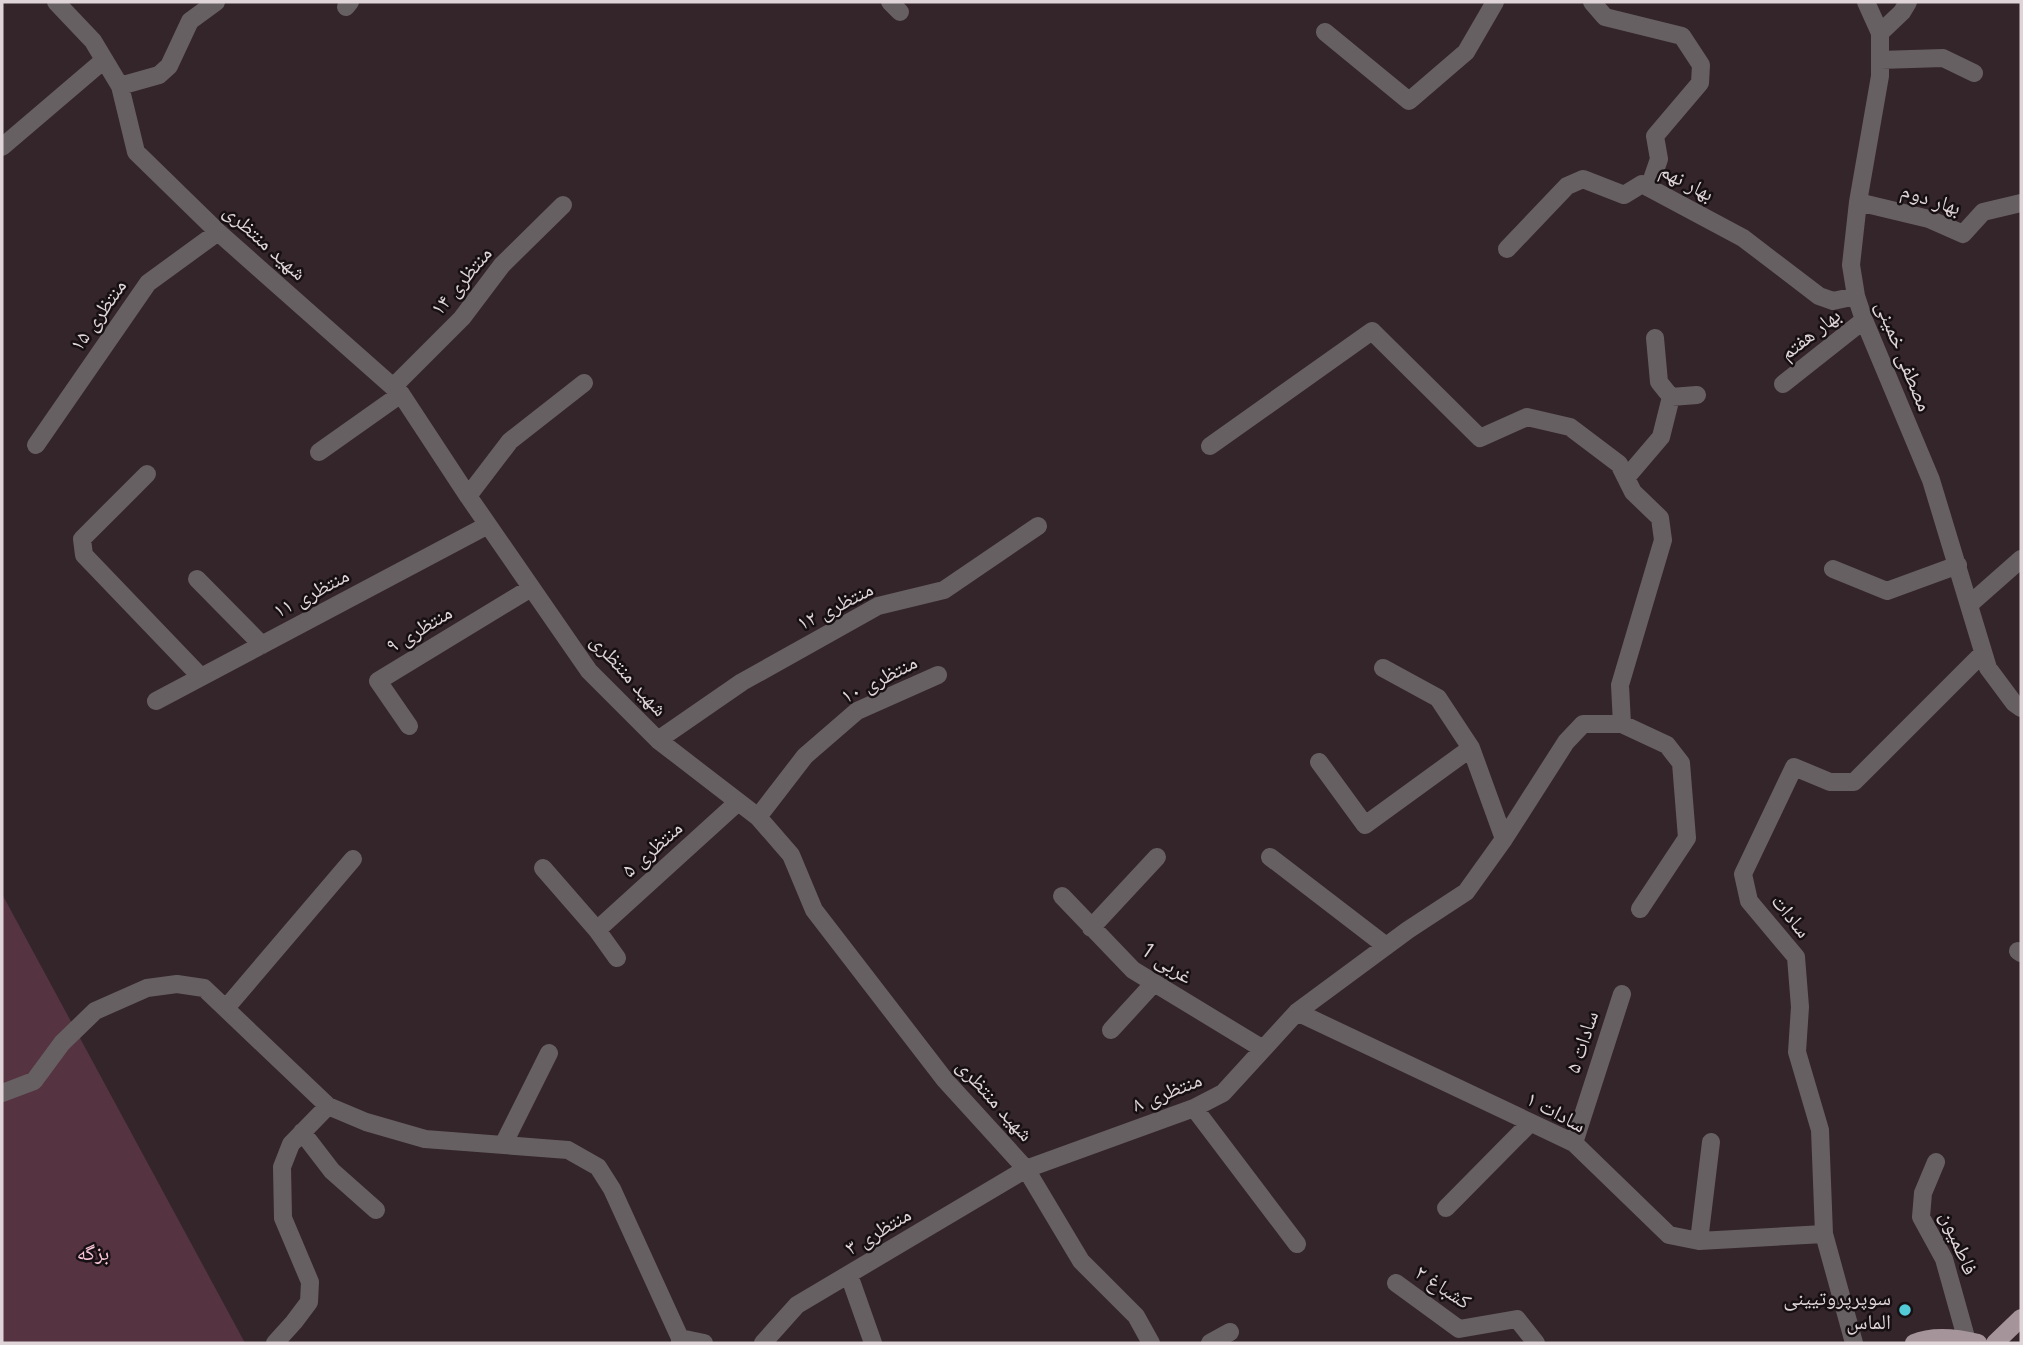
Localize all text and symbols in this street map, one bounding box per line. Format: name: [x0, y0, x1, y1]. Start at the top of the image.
street label: بهار نهم: [1655, 155, 1719, 208]
street label: بهار دوم: [1897, 175, 1965, 222]
street label: شهید منتظری: [218, 196, 313, 286]
street label: منتظری ۱۴: [423, 240, 497, 321]
street label: منتظری ۱۵: [62, 273, 132, 356]
street label: مصطفی خمینی: [1870, 296, 1940, 415]
street label: بهار هفتم: [1773, 301, 1846, 367]
street label: منتظری ۱۱: [268, 560, 353, 624]
street label: منتظری ۱۲: [792, 574, 878, 636]
street label: منتظری ۹: [380, 597, 457, 659]
street label: شهید منتظری: [585, 627, 675, 722]
street label: منتظری ۱۰: [836, 647, 922, 709]
street label: منتظری ۵: [615, 813, 688, 883]
street label: سادات: [1765, 888, 1818, 943]
street label: غربی 1: [1136, 935, 1199, 990]
street label: سادات ۵: [1558, 1007, 1604, 1076]
street label: شهید منتظری: [951, 1052, 1041, 1147]
street label: منتظری ۸: [1128, 1064, 1206, 1118]
street label: سادات ۱: [1522, 1084, 1591, 1138]
street label: منتظری ۳: [839, 1199, 916, 1261]
street label: فاطمیون: [1935, 1207, 1985, 1279]
park label: بزگه: [77, 1238, 109, 1266]
street label: کشباغ ۲: [1410, 1258, 1477, 1315]
place label: سوپرپروتیینی الماس: [1783, 1283, 1891, 1335]
marker: سوپرپروتیینی الماس: [1897, 1302, 1913, 1318]

